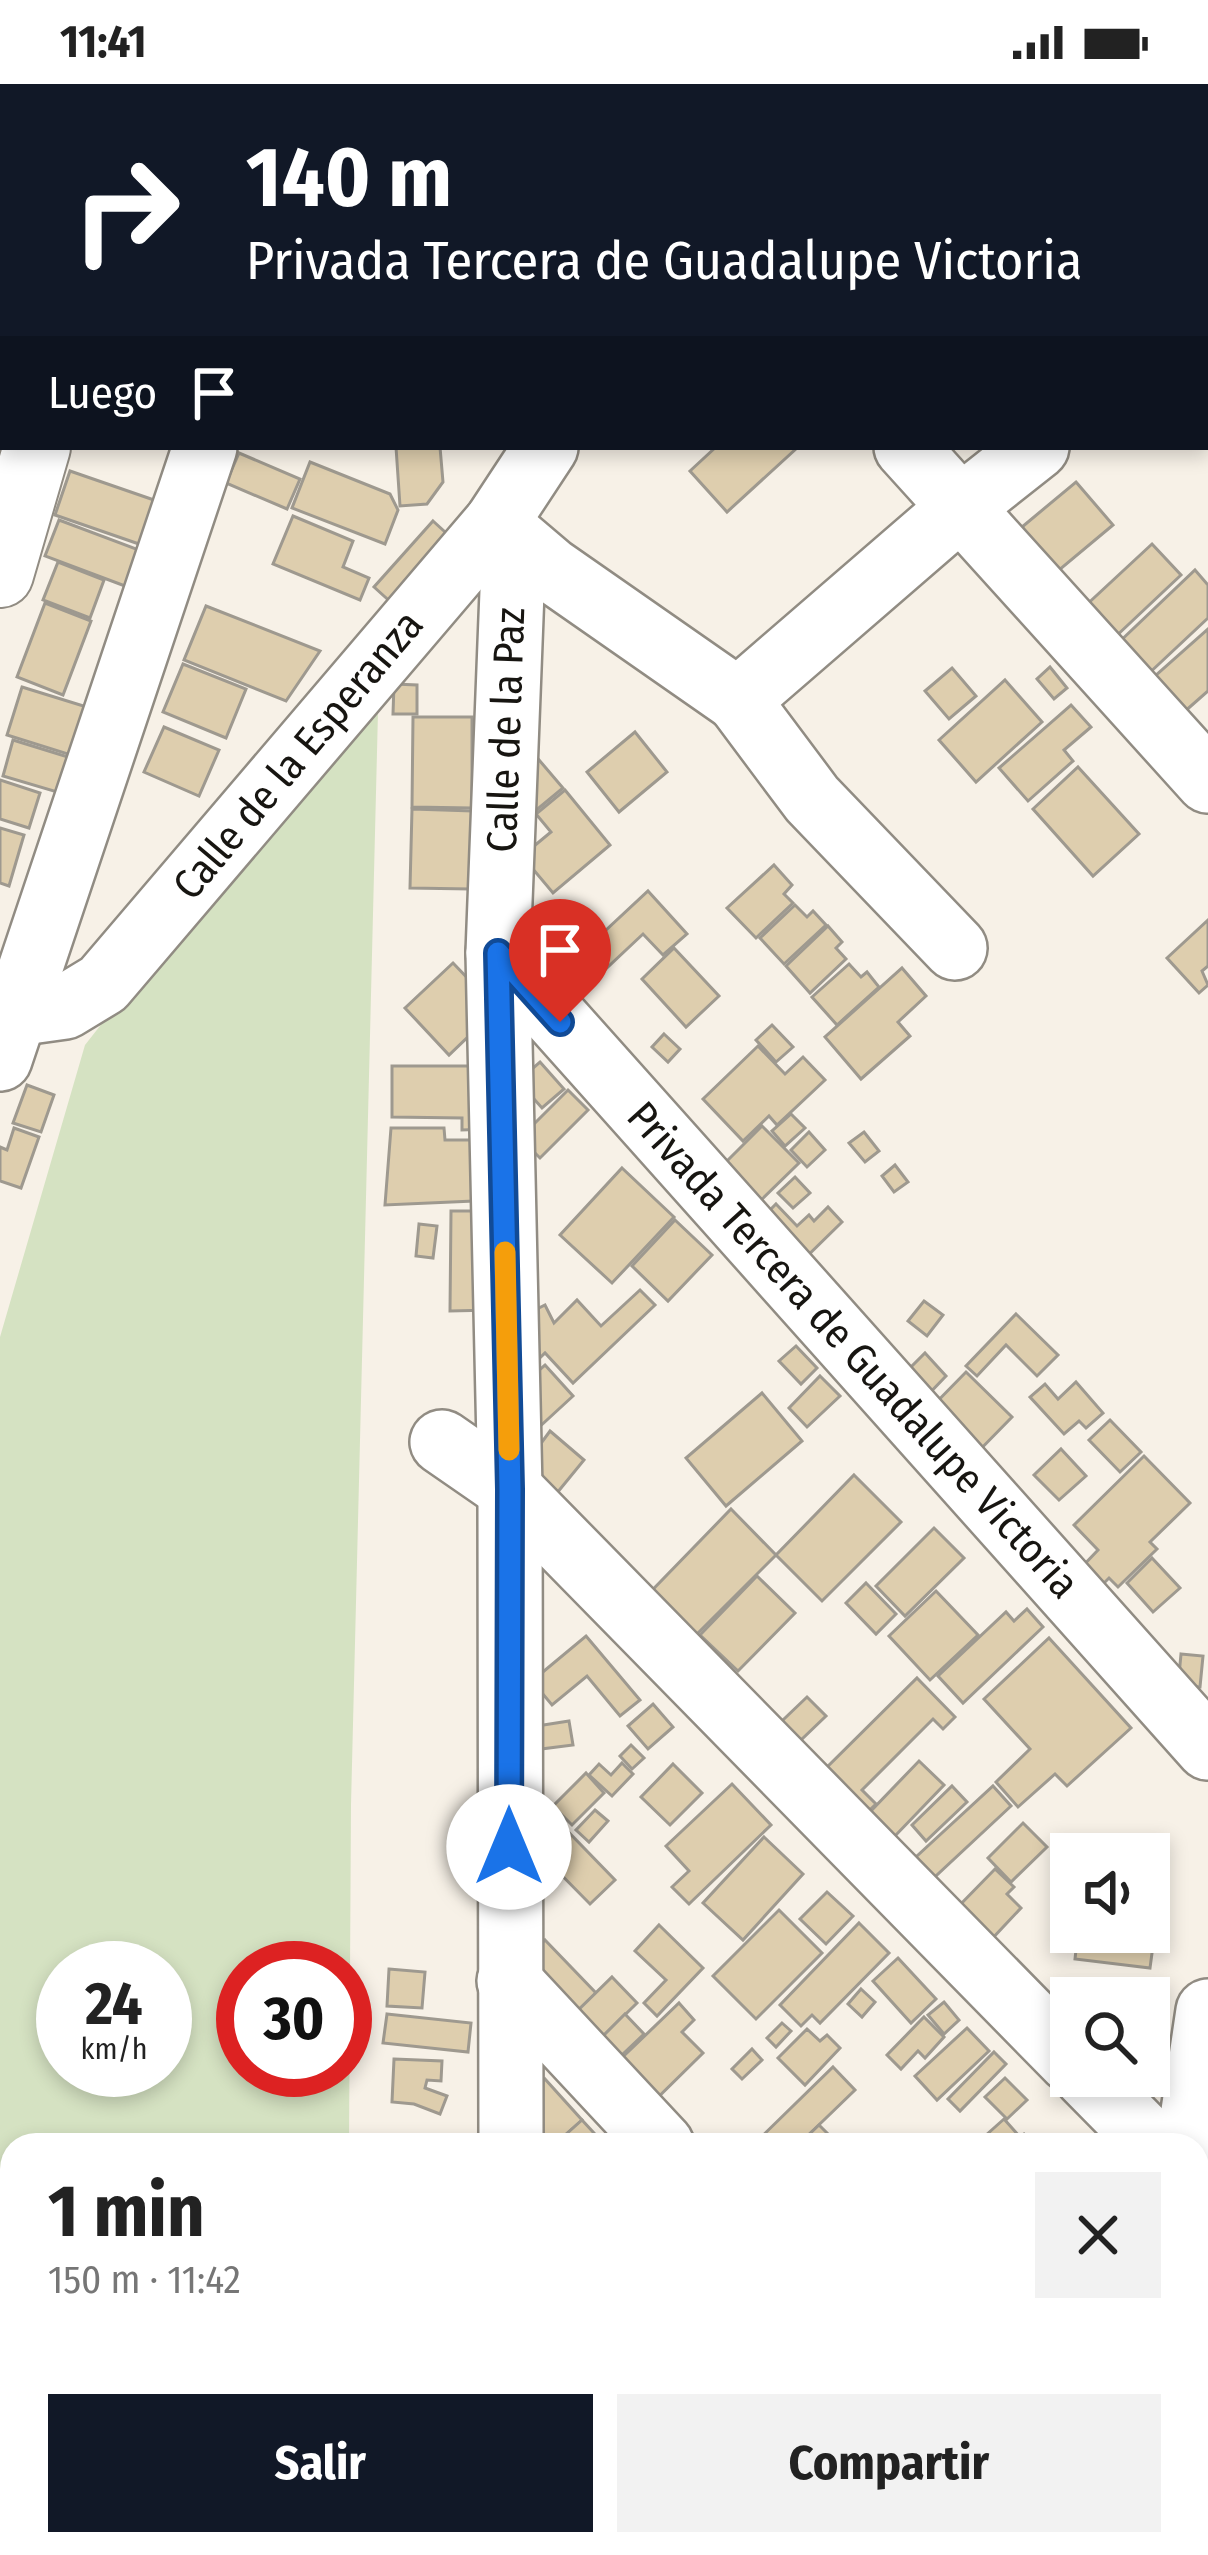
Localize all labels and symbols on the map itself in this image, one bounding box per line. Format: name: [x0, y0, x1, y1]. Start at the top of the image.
street label: Calle de la Esperanza: [163, 601, 433, 909]
street label: Calle de la Paz: [477, 607, 535, 853]
pin: [509, 899, 611, 1022]
street label: Privada Tercera de Guadalupe Victoria: [617, 1092, 1089, 1608]
position arrow: [446, 1784, 572, 1910]
speed limit sign: 30: [216, 1941, 372, 2097]

